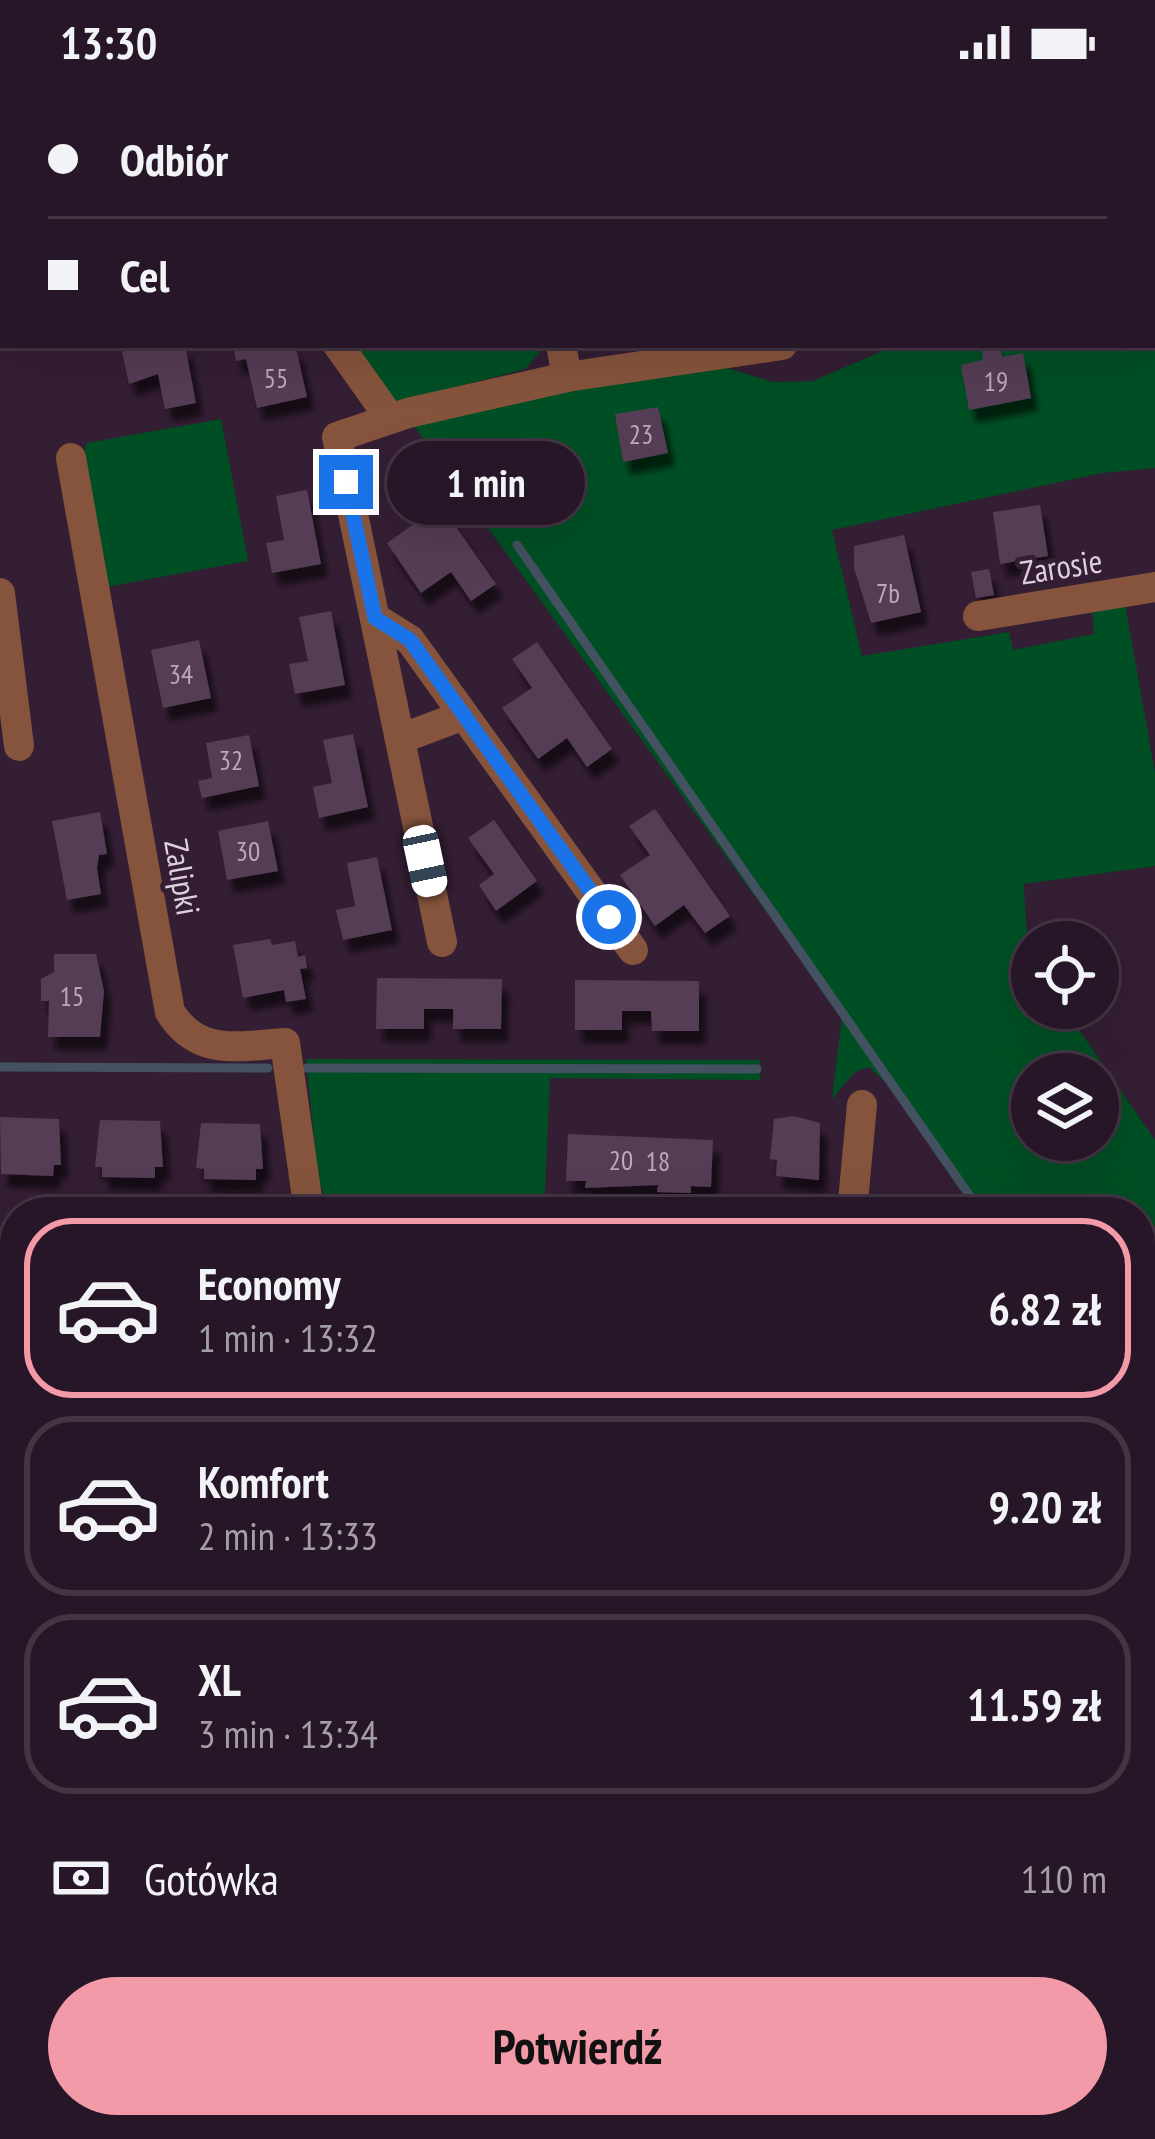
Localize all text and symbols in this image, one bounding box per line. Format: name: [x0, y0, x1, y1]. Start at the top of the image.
text: 13:30: [60, 13, 157, 71]
text: Odbiór: [120, 130, 228, 188]
text: Cel: [120, 246, 169, 304]
house number: 55: [264, 361, 288, 395]
house number: 19: [984, 364, 1008, 398]
house number: 23: [629, 417, 653, 451]
callout: 1 min: [388, 440, 586, 524]
route end: [319, 455, 373, 509]
text: 1 min: [447, 457, 525, 508]
street label: Zarosie: [1017, 538, 1105, 594]
house number: 7b: [876, 576, 900, 610]
house number: 34: [169, 657, 193, 691]
house number: 32: [219, 743, 243, 777]
car: [400, 822, 450, 900]
house number: 30: [236, 834, 260, 868]
street label: Zalipki: [155, 836, 211, 918]
route start: [582, 890, 636, 944]
map controls: [1011, 921, 1119, 1161]
button: locate: [1011, 921, 1119, 1029]
house number: 15: [60, 979, 84, 1013]
button: layers: [1011, 1053, 1119, 1161]
house number: 20: [609, 1143, 633, 1177]
house number: 18: [646, 1144, 670, 1178]
icon: car: [54, 1254, 162, 1362]
text: Economy: [198, 1254, 341, 1312]
text: 6.82 zł: [989, 1279, 1101, 1337]
text: 1 min · 13:32: [198, 1312, 378, 1363]
icon: car: [54, 1452, 162, 1560]
text: Komfort: [198, 1452, 329, 1510]
text: 9.20 zł: [989, 1477, 1101, 1535]
text: 2 min · 13:33: [198, 1510, 378, 1561]
icon: car: [54, 1650, 162, 1758]
text: XL: [198, 1650, 241, 1708]
text: 11.59 zł: [967, 1675, 1101, 1733]
text: 3 min · 13:34: [198, 1708, 378, 1759]
icon: cash: [48, 1845, 114, 1911]
text: Gotówka: [144, 1849, 279, 1907]
text: 110 m: [1021, 1853, 1107, 1904]
button: Potwierdź: [48, 1977, 1107, 2115]

